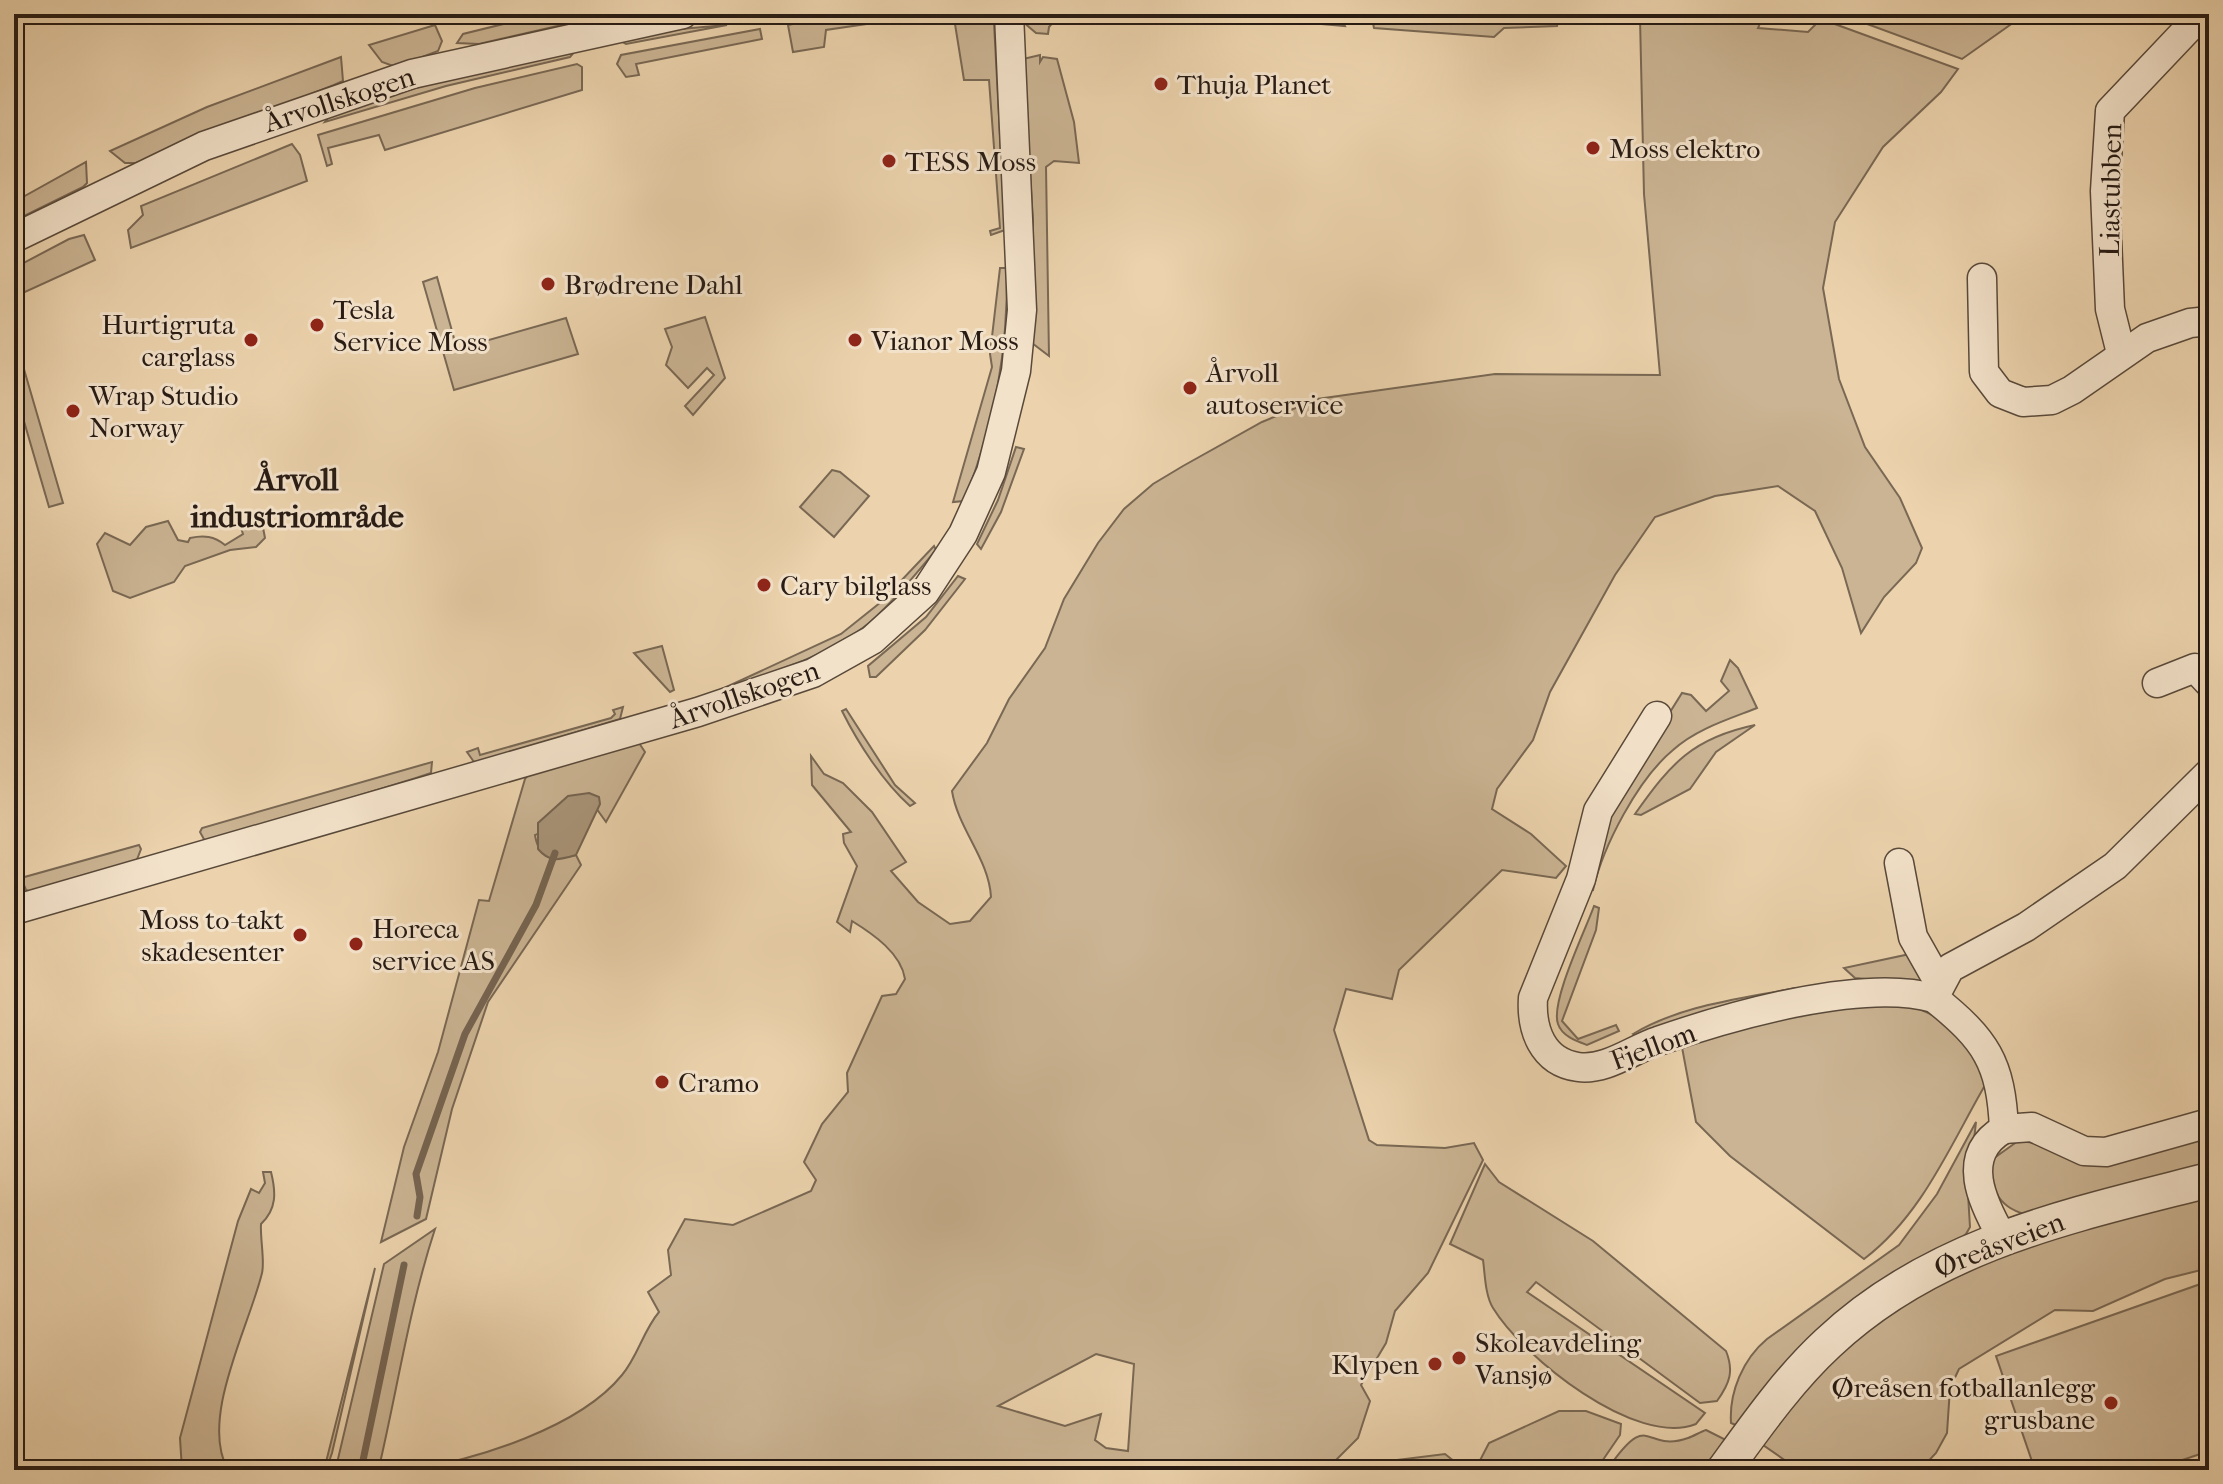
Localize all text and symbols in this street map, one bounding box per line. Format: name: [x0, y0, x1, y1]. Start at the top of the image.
street label: Årvollskogen: [259, 60, 419, 140]
place label: Thuja Planet: [1177, 68, 1331, 101]
marker: Thuja Planet: [1152, 75, 1170, 93]
street label: Liastubben: [2093, 123, 2128, 257]
place label: Moss elektro: [1609, 132, 1761, 165]
marker: Moss elektro: [1584, 139, 1602, 157]
place label: TESS Moss: [905, 145, 1036, 178]
marker: TESS Moss: [880, 152, 898, 170]
place label: Brødrene Dahl: [564, 268, 743, 301]
marker: Brødrene Dahl: [539, 275, 557, 293]
place label: Tesla Service Moss: [333, 293, 488, 358]
place label: Hurtigruta carglass: [101, 308, 236, 373]
marker: Tesla Service Moss: [308, 316, 326, 334]
place label: Vianor Moss: [870, 324, 1019, 357]
marker: Hurtigruta carglass: [242, 331, 260, 349]
marker: Vianor Moss: [846, 331, 864, 349]
place label: Årvoll autoservice: [1205, 356, 1343, 421]
place label: Wrap Studio Norway: [88, 379, 238, 444]
marker: Årvoll autoservice: [1181, 379, 1199, 397]
marker: Wrap Studio Norway: [64, 402, 82, 420]
district label: Årvoll industriområde: [189, 460, 404, 535]
place label: Cary bilglass: [780, 569, 931, 602]
marker: Cary bilglass: [755, 576, 773, 594]
street label: Årvollskogen: [664, 653, 824, 736]
place label: Moss to-takt skadesenter: [139, 903, 284, 968]
place label: Horeca service AS: [372, 912, 495, 977]
marker: Moss to-takt skadesenter: [291, 926, 309, 944]
marker: Horeca service AS: [347, 935, 365, 953]
street label: Fjellom: [1606, 1016, 1701, 1077]
place label: Cramo: [678, 1066, 759, 1099]
marker: Cramo: [653, 1073, 671, 1091]
street label: Øreåsveien: [1930, 1205, 2069, 1284]
place label: Skoleavdeling Vansjø: [1474, 1326, 1642, 1391]
place label: Klypen: [1331, 1348, 1419, 1381]
marker: Skoleavdeling Vansjø: [1450, 1349, 1468, 1367]
marker: Klypen: [1426, 1355, 1444, 1373]
place label: Øreåsen fotballanlegg grusbane: [1831, 1371, 2096, 1436]
marker: Øreåsen fotballanlegg grusbane: [2102, 1394, 2120, 1412]

